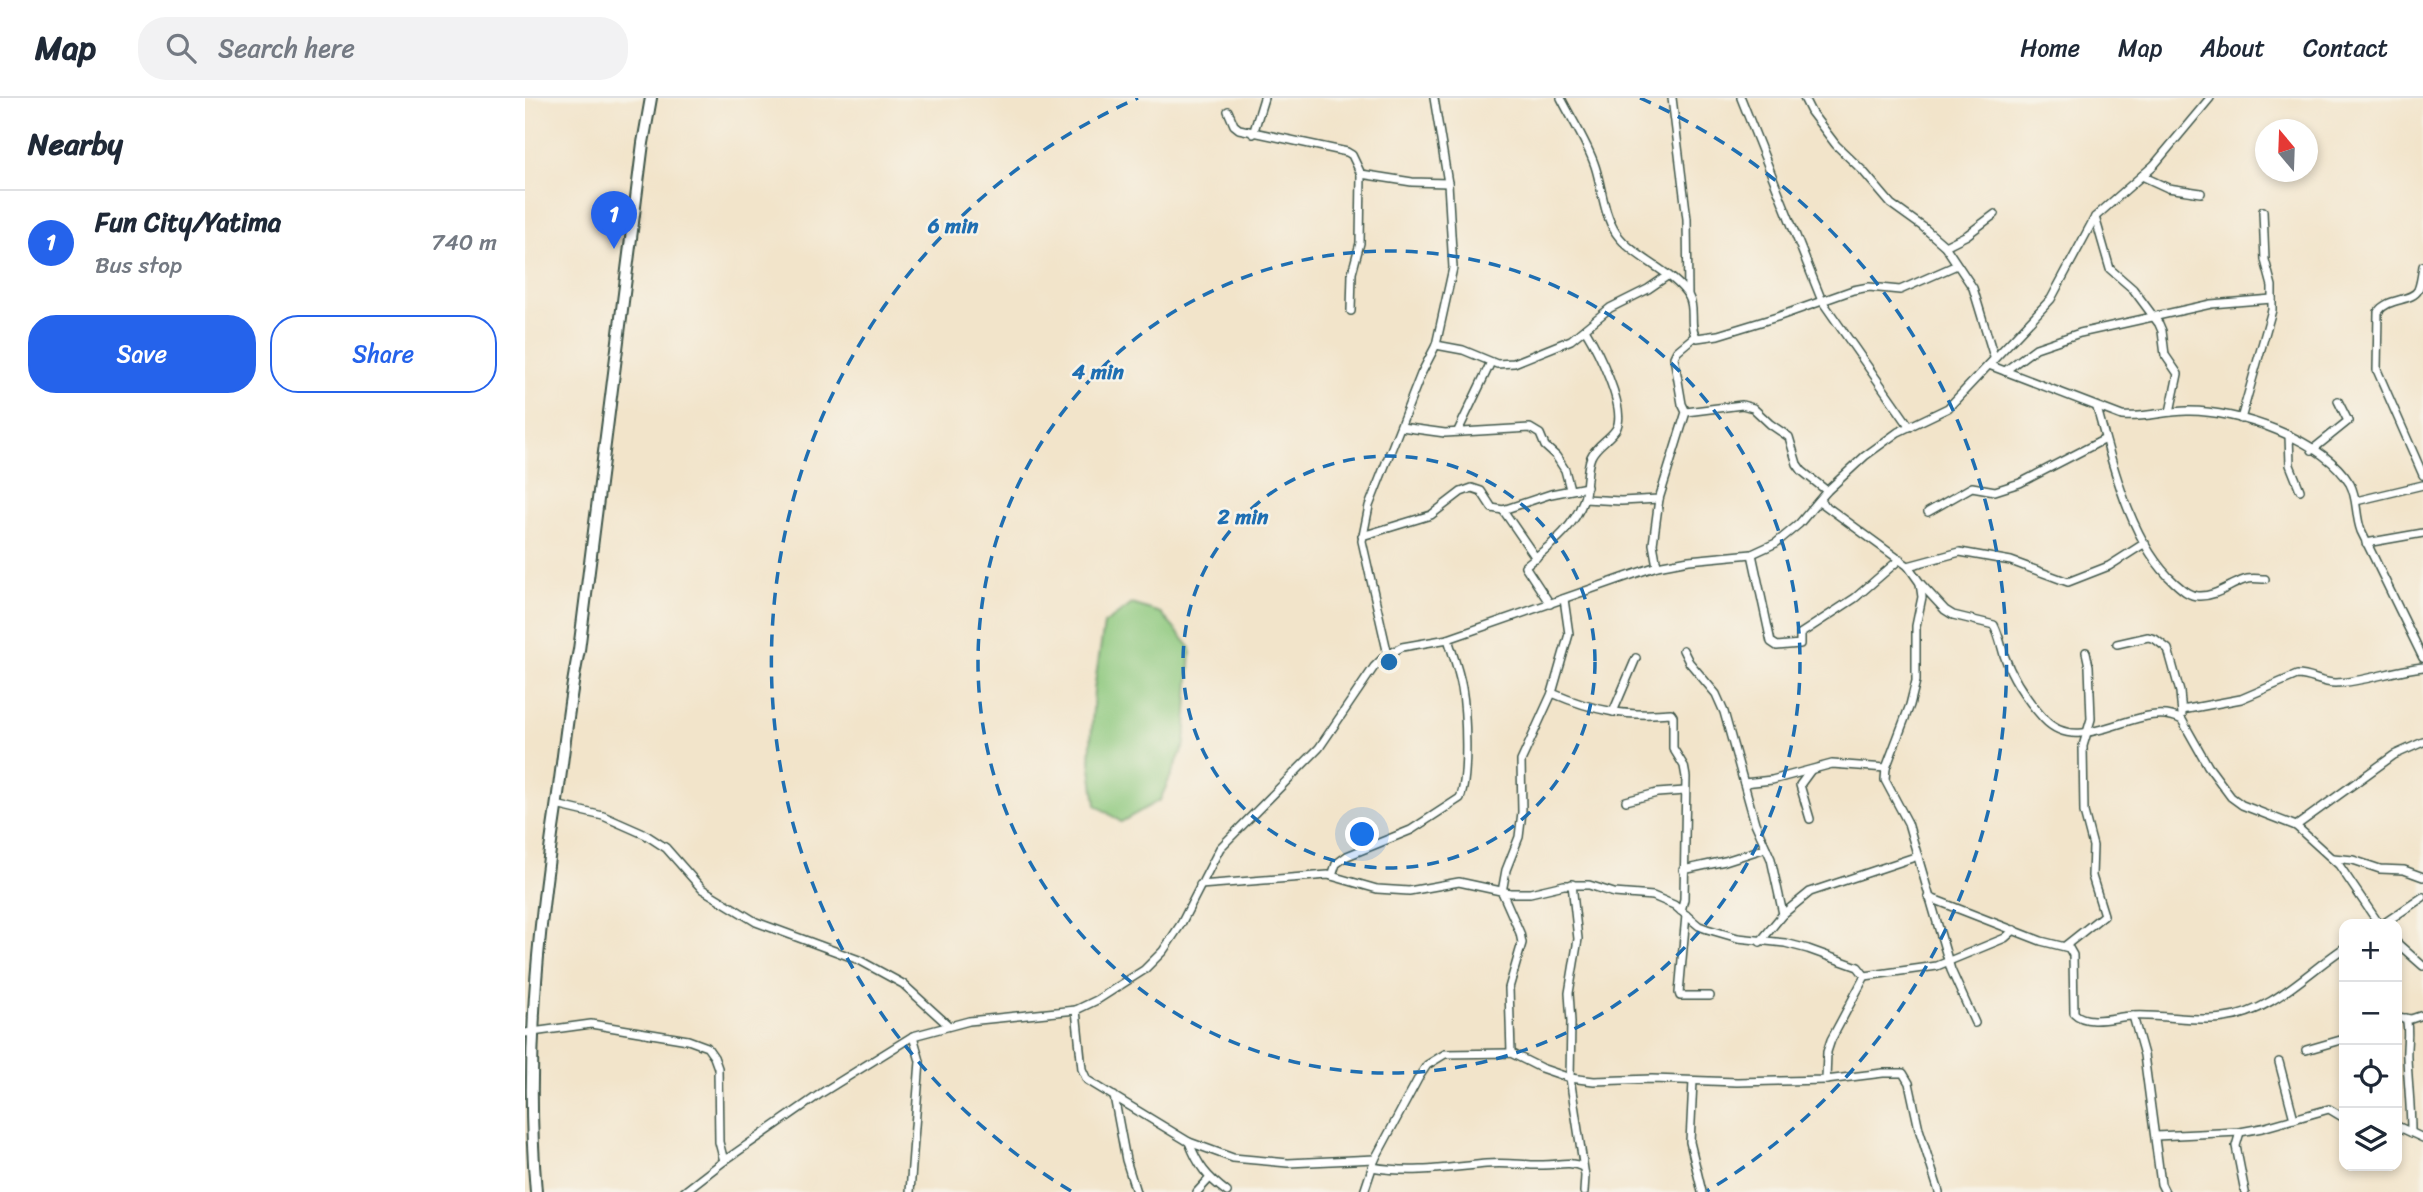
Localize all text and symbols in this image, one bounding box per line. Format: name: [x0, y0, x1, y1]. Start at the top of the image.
search box: [138, 17, 628, 80]
text: Map: [35, 19, 96, 77]
text: Search here: [218, 25, 355, 71]
text: Home: [2020, 27, 2080, 69]
text: Map: [2118, 27, 2162, 69]
text: About: [2200, 27, 2265, 69]
text: Contact: [2303, 27, 2388, 69]
icon: search: [162, 29, 200, 67]
text: Nearby: [28, 117, 123, 171]
north arrow: [2255, 119, 2318, 182]
pin: 1: [591, 191, 637, 249]
text: Fun City/Yatima: [95, 199, 281, 245]
text: 6 min: [927, 207, 979, 245]
text: 1: [46, 222, 56, 263]
text: 740 m: [431, 222, 497, 263]
text: Bus stop: [95, 245, 182, 286]
button: Save: [28, 315, 256, 393]
button: Share: [270, 315, 497, 393]
text: 4 min: [1071, 353, 1125, 391]
text: 2 min: [1217, 498, 1269, 536]
centre of rings: [1377, 650, 1401, 674]
your location: [1345, 817, 1379, 851]
map controls: [2339, 919, 2402, 1171]
button: +: [2339, 919, 2402, 982]
button: −: [2339, 982, 2402, 1045]
button: locate: [2339, 1045, 2402, 1108]
button: layers: [2339, 1108, 2402, 1171]

